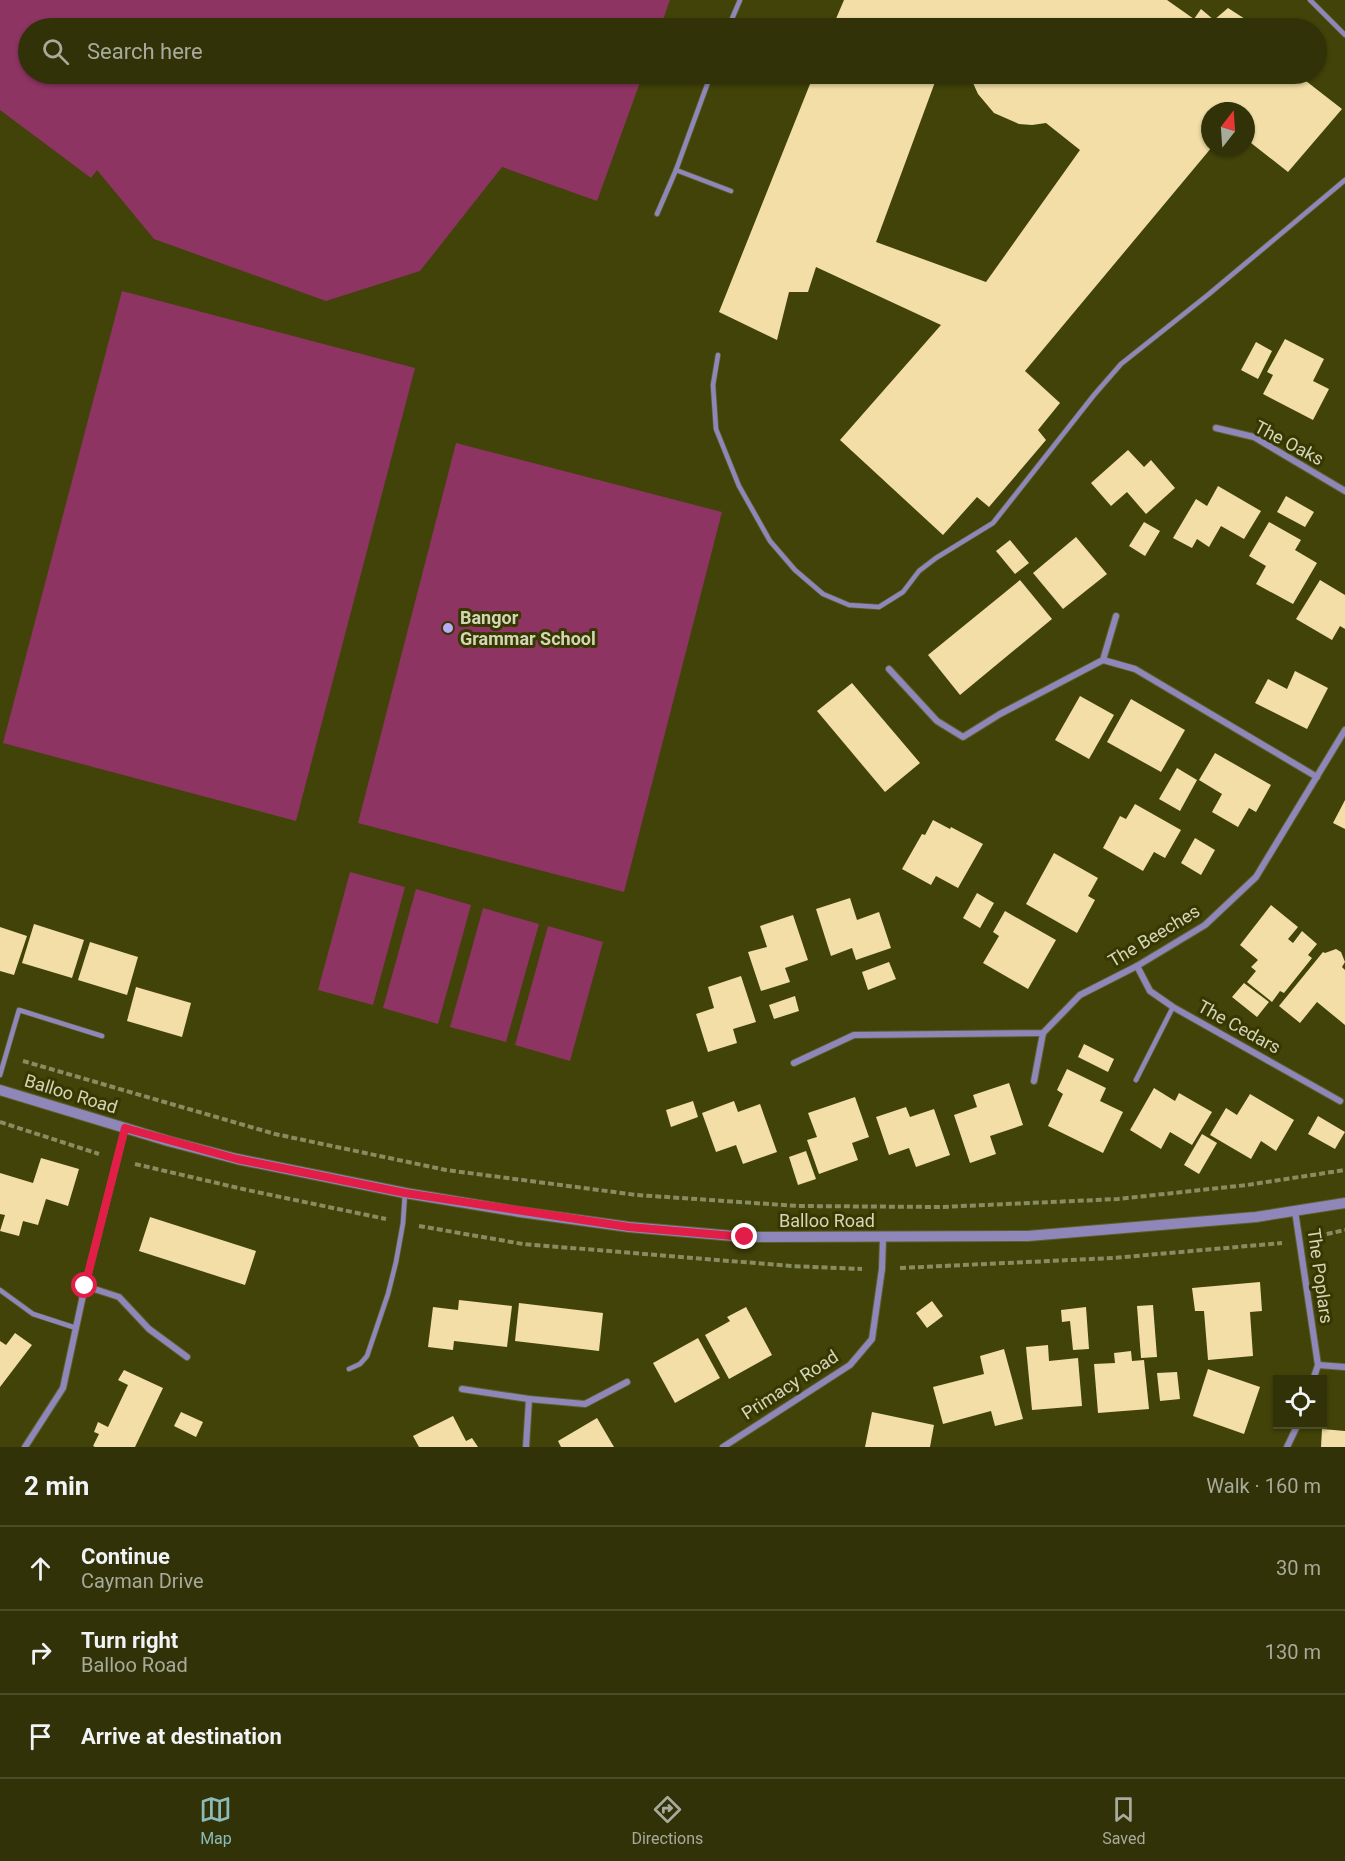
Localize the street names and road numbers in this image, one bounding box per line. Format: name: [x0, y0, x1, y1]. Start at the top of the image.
street label: The Oaks: [1251, 416, 1327, 469]
street label: The Beeches: [1104, 900, 1203, 971]
street label: The Cedars: [1194, 995, 1284, 1058]
street label: Balloo Road: [22, 1069, 120, 1118]
street label: Balloo Road: [779, 1210, 875, 1231]
street label: The Poplars: [1303, 1227, 1338, 1325]
street label: Primacy Road: [737, 1346, 842, 1424]

